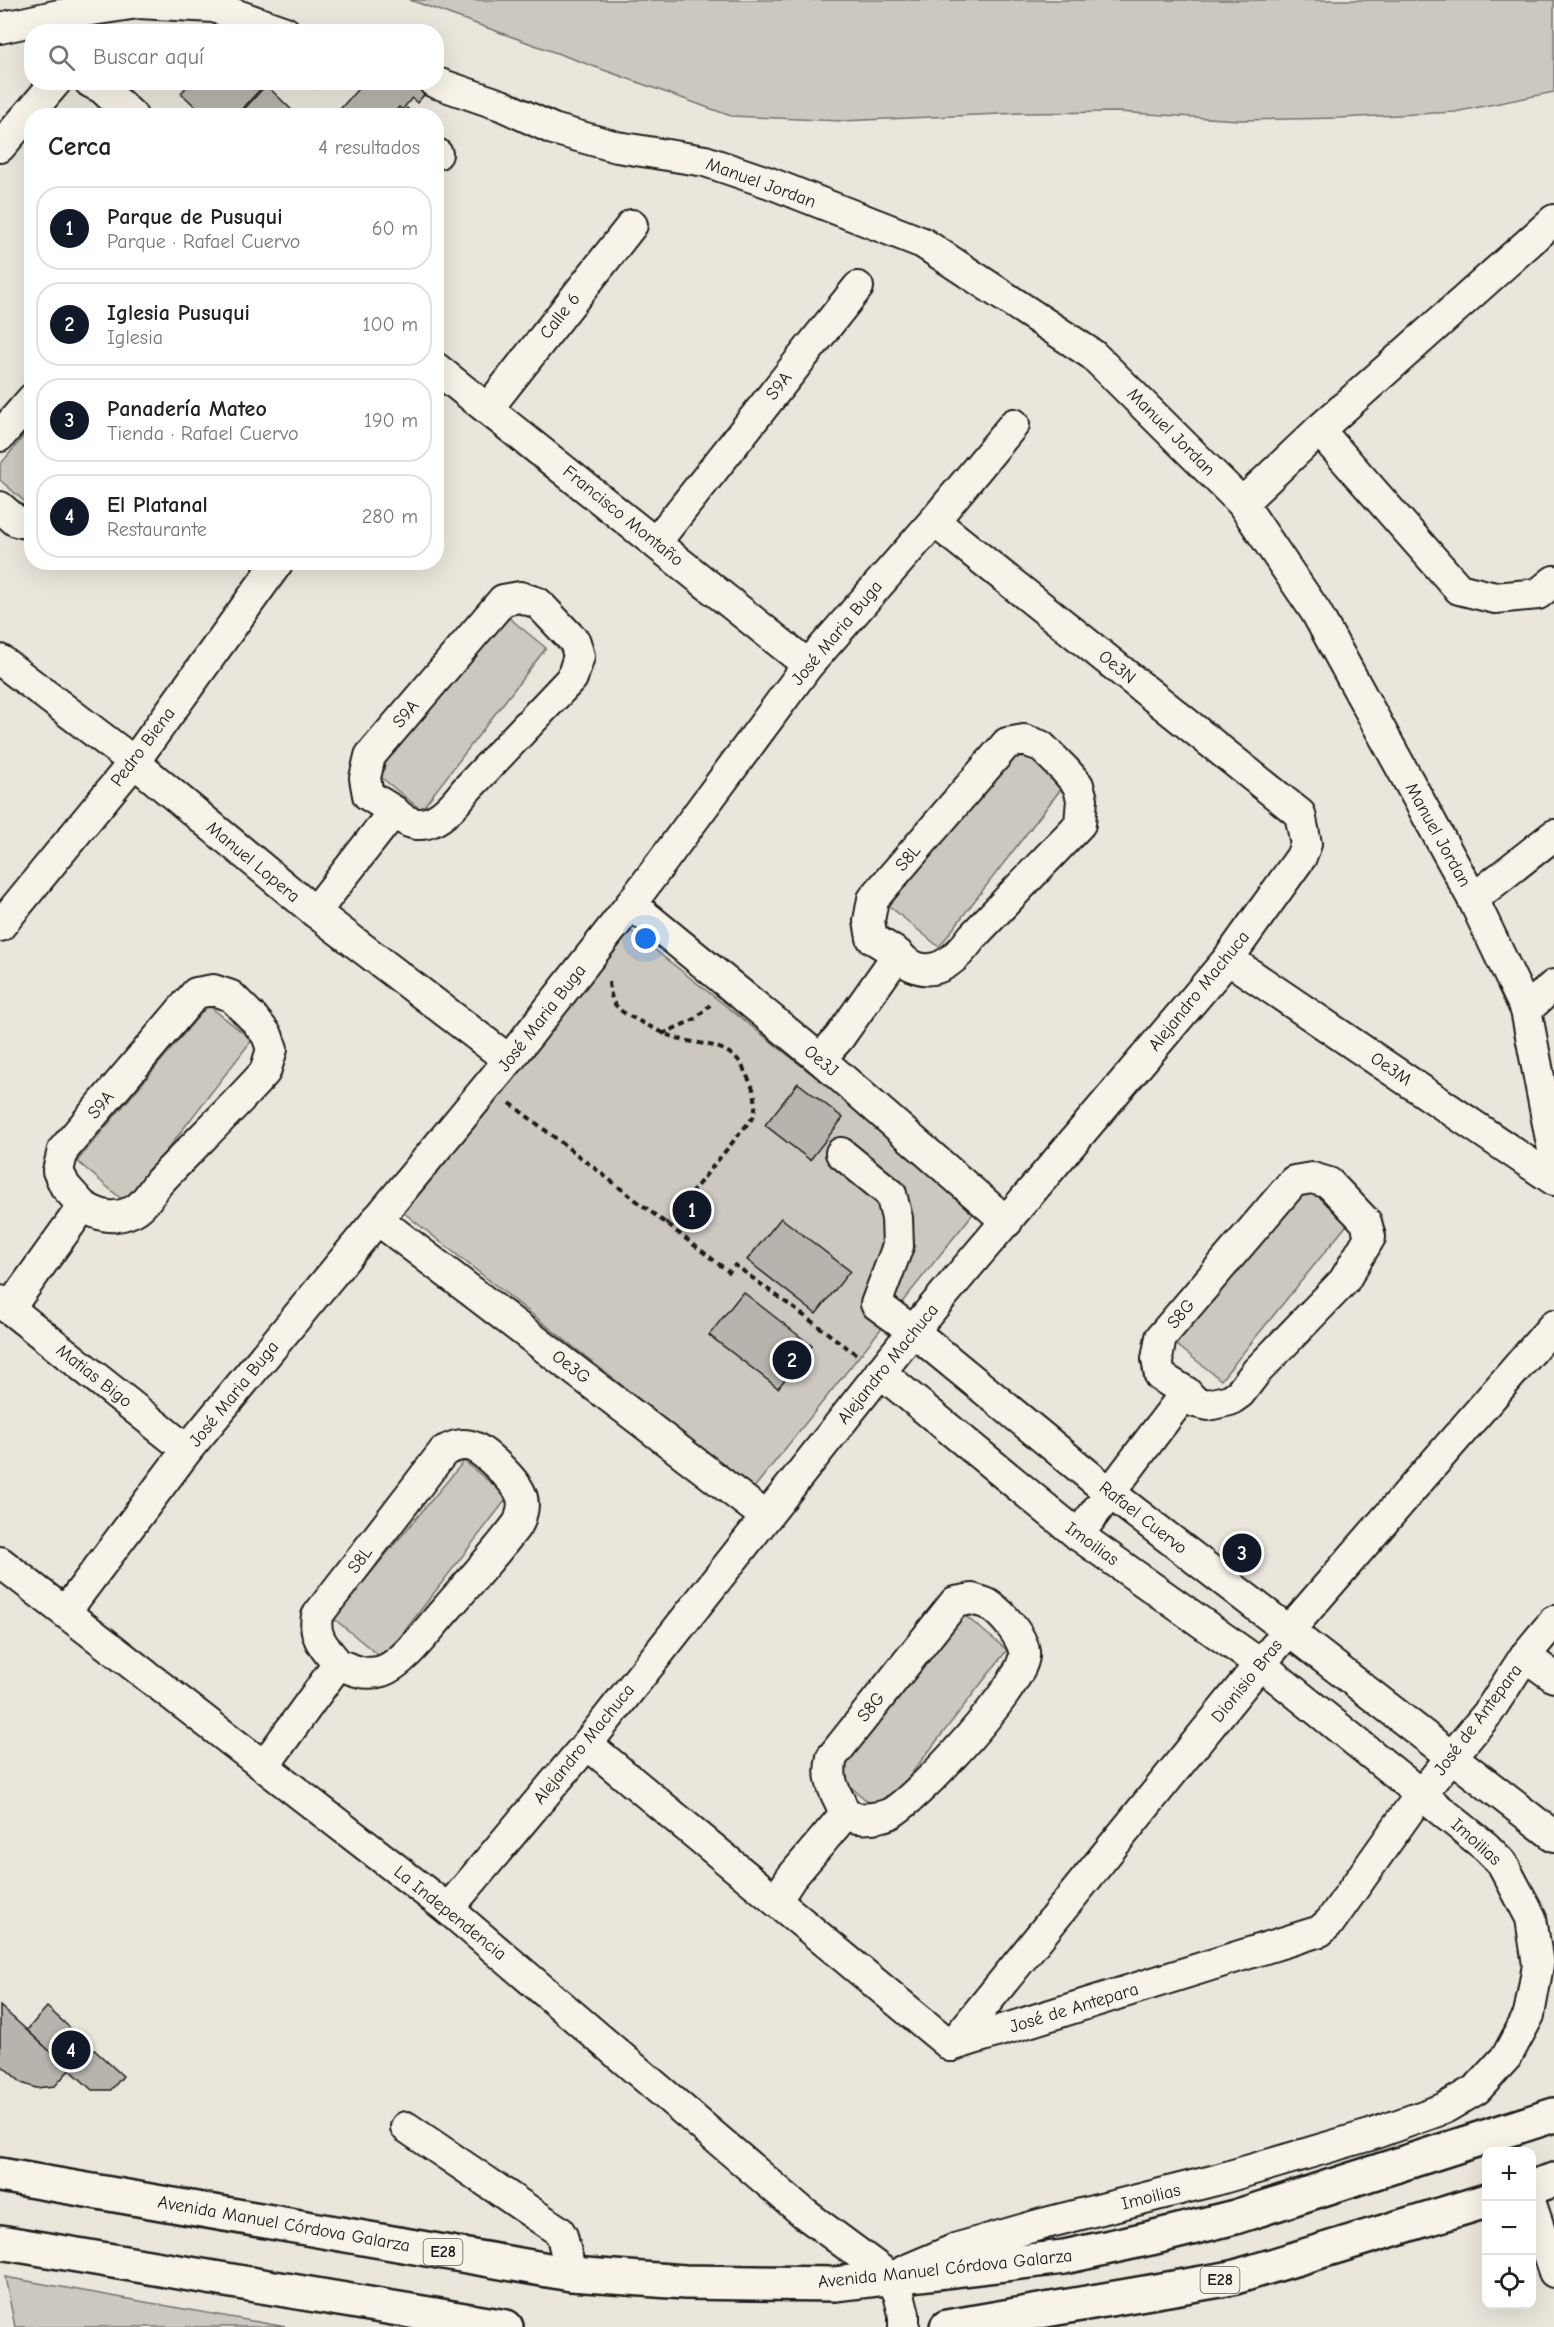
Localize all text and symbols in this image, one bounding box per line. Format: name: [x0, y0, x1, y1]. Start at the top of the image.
search box: [24, 24, 444, 90]
icon: search: [45, 41, 78, 74]
text: Buscar aquí: [93, 44, 204, 70]
text: Cerca: [48, 132, 112, 162]
text: 4 resultados: [318, 136, 420, 159]
street label: Manuel Jordan: [703, 153, 819, 213]
text: Parque de Pusuqui: [107, 204, 283, 230]
text: 1: [66, 217, 73, 240]
text: 60 m: [372, 217, 418, 240]
text: Parque · Rafael Cuervo: [107, 230, 300, 253]
street label: Calle 6: [535, 289, 585, 343]
text: Iglesia Pusuqui: [107, 300, 250, 326]
text: 2: [65, 313, 74, 336]
text: 100 m: [363, 313, 418, 336]
text: Iglesia: [107, 326, 163, 349]
street label: S9A: [762, 368, 796, 404]
street label: Manuel Jordan: [1123, 384, 1219, 480]
text: Panadería Mateo: [107, 396, 267, 422]
text: 3: [65, 409, 74, 432]
text: 190 m: [364, 409, 418, 432]
text: Tienda · Rafael Cuervo: [107, 422, 298, 445]
street label: Francisco Montaño: [559, 461, 687, 571]
text: El Platanal: [107, 492, 208, 518]
text: 4: [65, 505, 74, 528]
text: 280 m: [362, 505, 418, 528]
text: Restaurante: [107, 518, 207, 541]
street label: José Maria Buga: [787, 576, 887, 690]
street label: Oe3N: [1094, 646, 1140, 688]
street label: S9A: [388, 696, 424, 732]
street label: Pedro Biena: [106, 703, 180, 791]
street label: Manuel Jordan: [1401, 779, 1475, 891]
street label: Manuel Lopera: [202, 817, 304, 907]
street label: S8L: [891, 840, 925, 876]
your location: [631, 924, 660, 953]
street label: Alejandro Machuca: [1144, 927, 1254, 1055]
street label: José Maria Buga: [494, 960, 590, 1076]
street label: Oe3J: [800, 1041, 842, 1081]
street label: Oe3M: [1367, 1048, 1415, 1090]
street label: S9A: [83, 1087, 119, 1123]
pin: 1: [672, 1188, 712, 1232]
street label: S8G: [1163, 1295, 1199, 1333]
street label: Alejandro Machuca: [833, 1300, 943, 1428]
street label: José Maria Buga: [185, 1337, 283, 1451]
pin: 2: [772, 1338, 812, 1382]
street label: Matias Bigo: [52, 1340, 136, 1412]
street label: Oe3G: [548, 1346, 594, 1388]
street label: Rafael Cuervo: [1095, 1477, 1191, 1559]
street label: Imoilias: [1061, 1518, 1123, 1570]
pin: 3: [1222, 1530, 1262, 1576]
street label: S8L: [343, 1542, 377, 1578]
street label: Dionisio Bras: [1207, 1635, 1287, 1727]
street label: José de Antepara: [1429, 1660, 1527, 1780]
street label: Alejandro Machuca: [529, 1680, 639, 1808]
street label: S8G: [853, 1688, 889, 1726]
street label: Imoilias: [1447, 1814, 1505, 1870]
street label: La Independencia: [390, 1861, 510, 1965]
street label: José de Antepara: [1007, 1978, 1141, 2038]
pin: 4: [52, 2028, 90, 2072]
map controls: [1482, 2147, 1536, 2309]
button: +: [1482, 2147, 1536, 2201]
street label: Imoilias: [1119, 2180, 1183, 2214]
street label: Avenida Manuel Córdova Galarza: [156, 2191, 412, 2257]
button: −: [1482, 2201, 1536, 2255]
road number: E28: [424, 2239, 462, 2265]
street label: Avenida Manuel Córdova Galarza: [817, 2245, 1073, 2293]
button: locate: [1482, 2255, 1536, 2309]
road number: E28: [1200, 2267, 1240, 2293]

